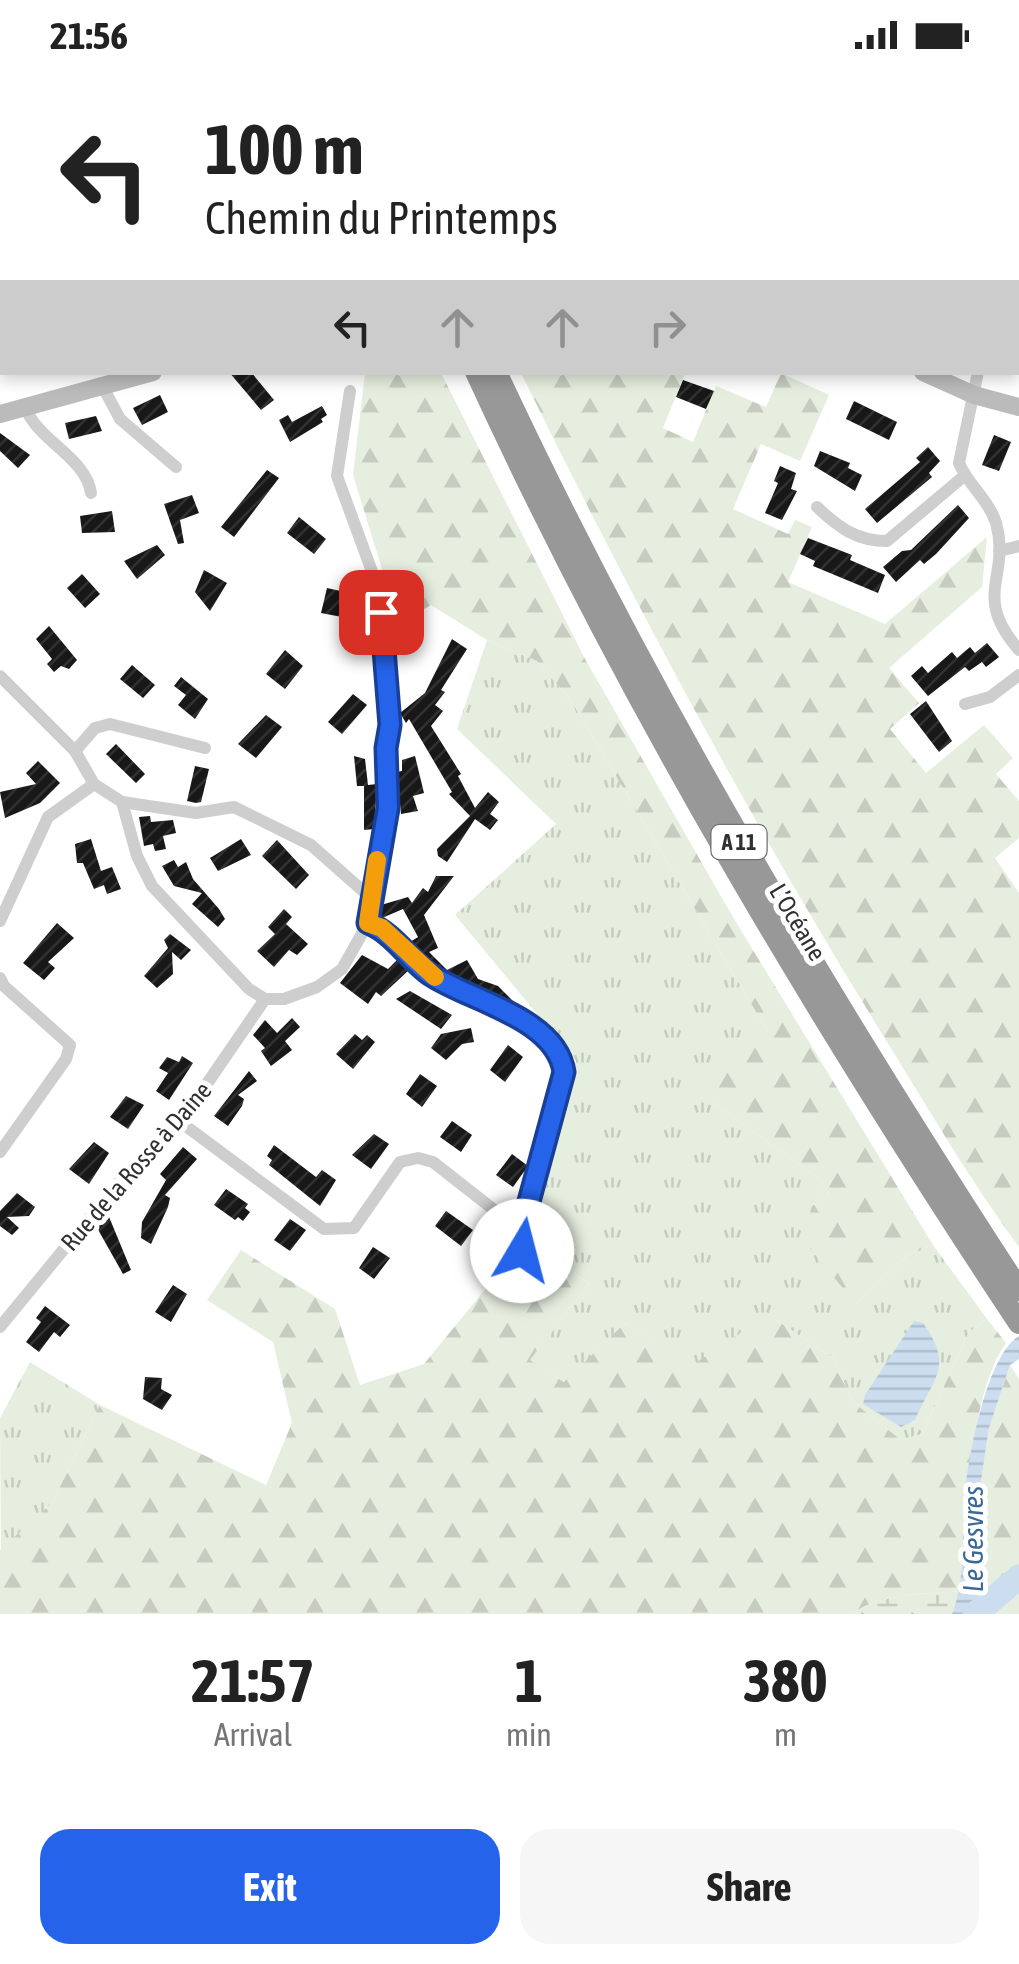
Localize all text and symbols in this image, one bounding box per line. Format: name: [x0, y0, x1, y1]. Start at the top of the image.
text: 21:56: [50, 14, 128, 57]
text: 100 m: [205, 109, 364, 189]
icon: left: [40, 110, 170, 240]
text: Chemin du Printemps: [205, 192, 558, 244]
icon: left: [325, 300, 380, 355]
icon: ahead: [430, 300, 485, 355]
icon: ahead: [535, 300, 590, 355]
icon: right: [640, 300, 695, 355]
pin: [339, 570, 424, 655]
icon: arrive: [354, 585, 409, 640]
road number: A 11: [712, 825, 766, 859]
street label: L’Océane: [764, 879, 832, 965]
street label: Rue de la Rosse à Daine: [55, 1076, 217, 1256]
position arrow: [470, 1199, 574, 1303]
water label: Le Gesvres: [957, 1486, 989, 1592]
text: 21:57: [191, 1646, 315, 1715]
text: 1: [515, 1646, 543, 1715]
text: 380: [743, 1646, 828, 1715]
text: Arrival: [214, 1716, 292, 1753]
text: min: [506, 1716, 552, 1753]
text: m: [774, 1716, 797, 1753]
button: Exit: [40, 1829, 500, 1944]
button: Share: [520, 1829, 979, 1944]

